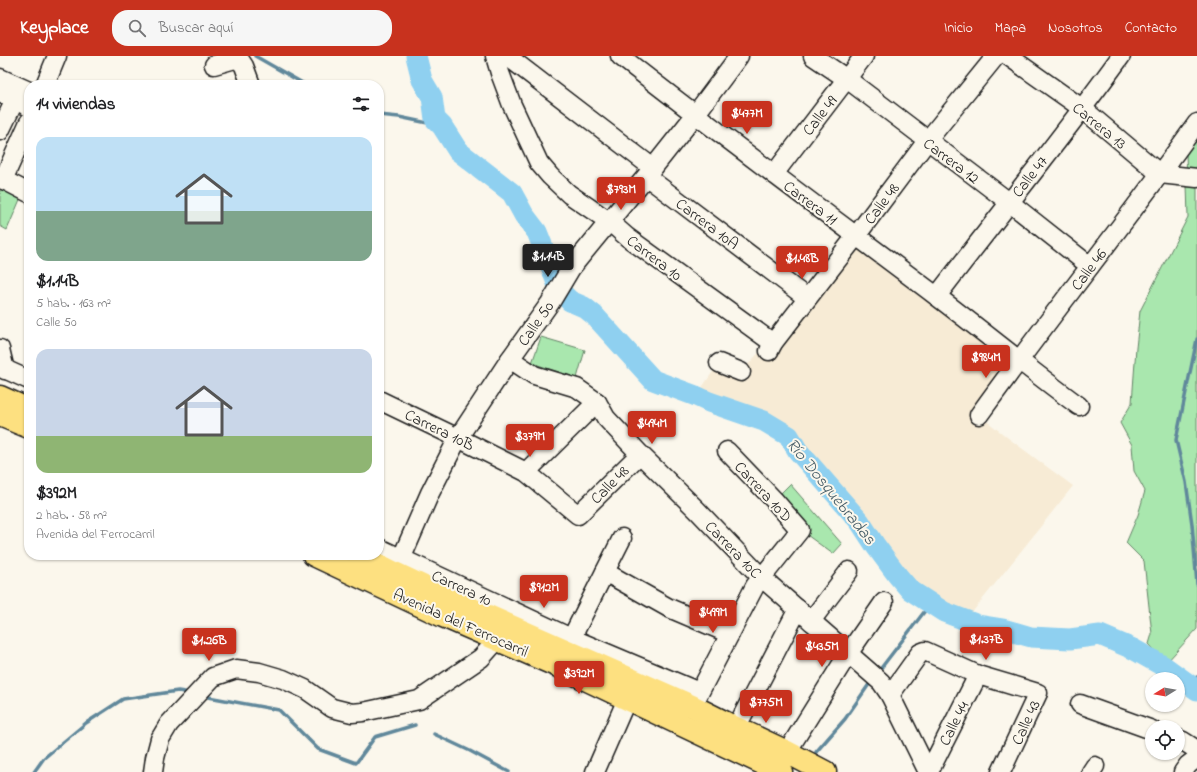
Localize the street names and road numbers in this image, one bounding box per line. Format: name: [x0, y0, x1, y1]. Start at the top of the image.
street label: Calle 49: [797, 91, 844, 142]
street label: Carrera 13: [1066, 97, 1131, 156]
street label: Carrera 12: [918, 132, 984, 191]
street label: Calle 47: [1007, 151, 1055, 203]
street label: Carrera 11: [778, 175, 842, 232]
street label: Calle 48: [859, 178, 906, 230]
street label: Carrera 10A: [670, 193, 744, 257]
street label: Carrera 10: [621, 230, 687, 288]
street label: Calle 46: [1066, 244, 1114, 296]
street label: Calle 50: [512, 297, 561, 352]
street label: Carrera 10B: [400, 404, 478, 458]
street label: Carrera 10D: [728, 456, 797, 528]
street label: Calle 48: [585, 460, 635, 510]
street label: Carrera 10C: [699, 516, 767, 585]
street label: Carrera 10: [427, 564, 495, 613]
street label: Avenida del Ferrocarril: [389, 583, 532, 665]
street label: Calle 43: [1006, 696, 1048, 749]
street label: Calle 44: [933, 697, 976, 750]

